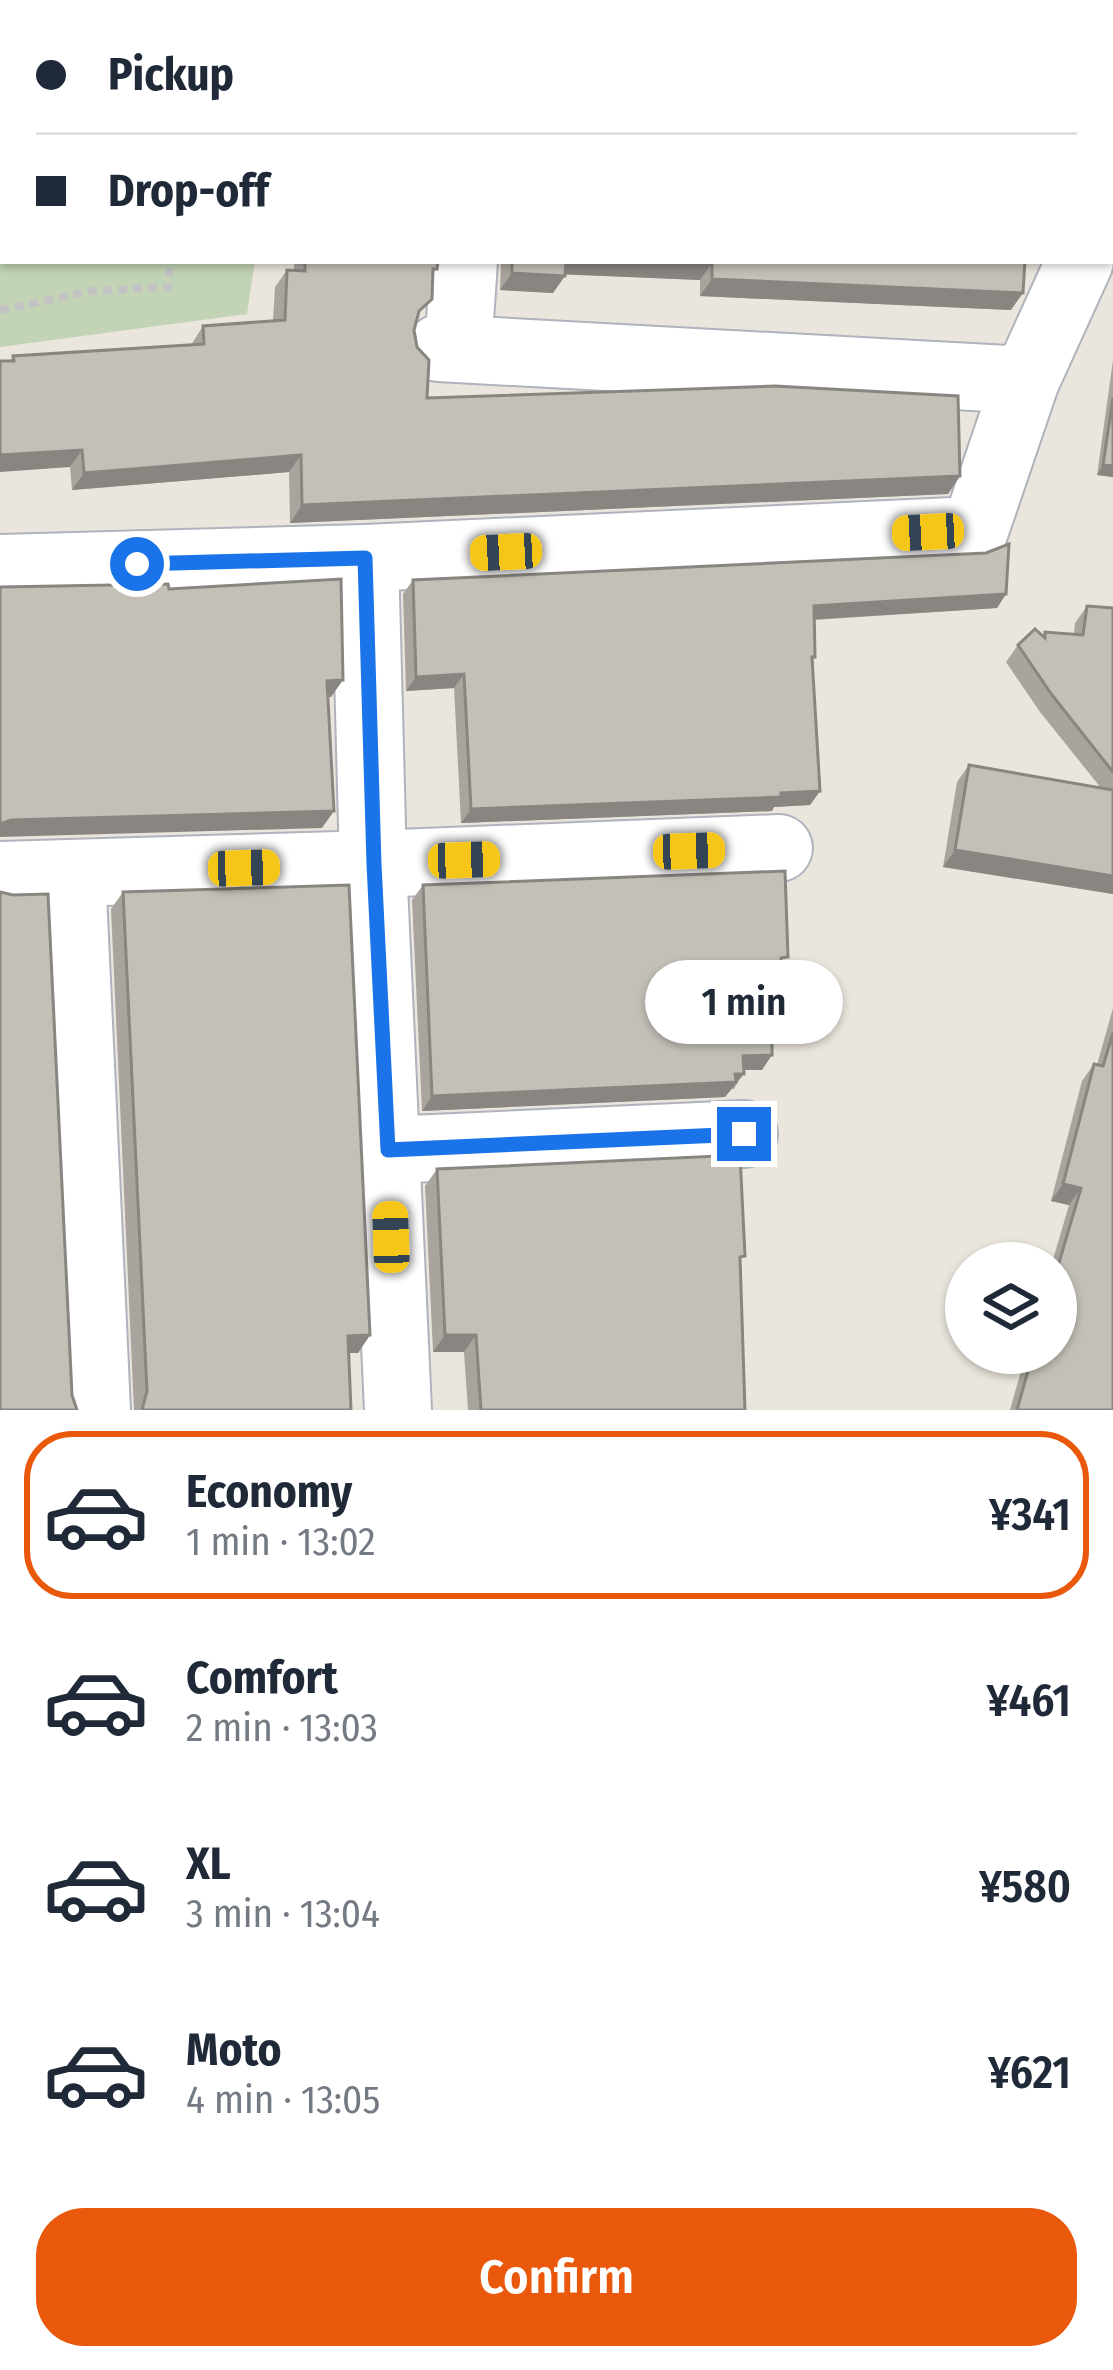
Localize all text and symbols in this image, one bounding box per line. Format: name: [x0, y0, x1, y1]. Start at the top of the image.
text: Pickup: [108, 48, 234, 102]
text: Drop-off: [108, 164, 269, 218]
car: [891, 512, 965, 552]
car: [469, 532, 543, 572]
route start: [110, 537, 164, 591]
car: [652, 832, 726, 870]
car: [427, 841, 501, 879]
car: [207, 849, 281, 887]
callout: 1 min: [645, 960, 843, 1044]
text: 1 min: [702, 979, 786, 1025]
route end: [717, 1107, 771, 1161]
car: [372, 1200, 410, 1274]
map controls: [945, 1242, 1077, 1374]
button: layers: [945, 1242, 1077, 1374]
icon: car: [42, 1461, 150, 1569]
text: Economy: [186, 1465, 352, 1519]
text: ¥341: [989, 1488, 1071, 1542]
text: 1 min · 13:02: [186, 1519, 376, 1565]
icon: car: [42, 1647, 150, 1755]
text: Comfort: [186, 1651, 338, 1705]
text: ¥461: [986, 1674, 1071, 1728]
text: 2 min · 13:03: [186, 1705, 378, 1751]
icon: car: [42, 1833, 150, 1941]
text: XL: [186, 1837, 231, 1891]
text: ¥580: [979, 1860, 1071, 1914]
text: 3 min · 13:04: [186, 1891, 380, 1937]
icon: car: [42, 2019, 150, 2127]
text: Moto: [186, 2023, 282, 2077]
text: ¥621: [988, 2046, 1071, 2100]
text: 4 min · 13:05: [186, 2077, 380, 2123]
button: Confirm: [36, 2208, 1077, 2346]

